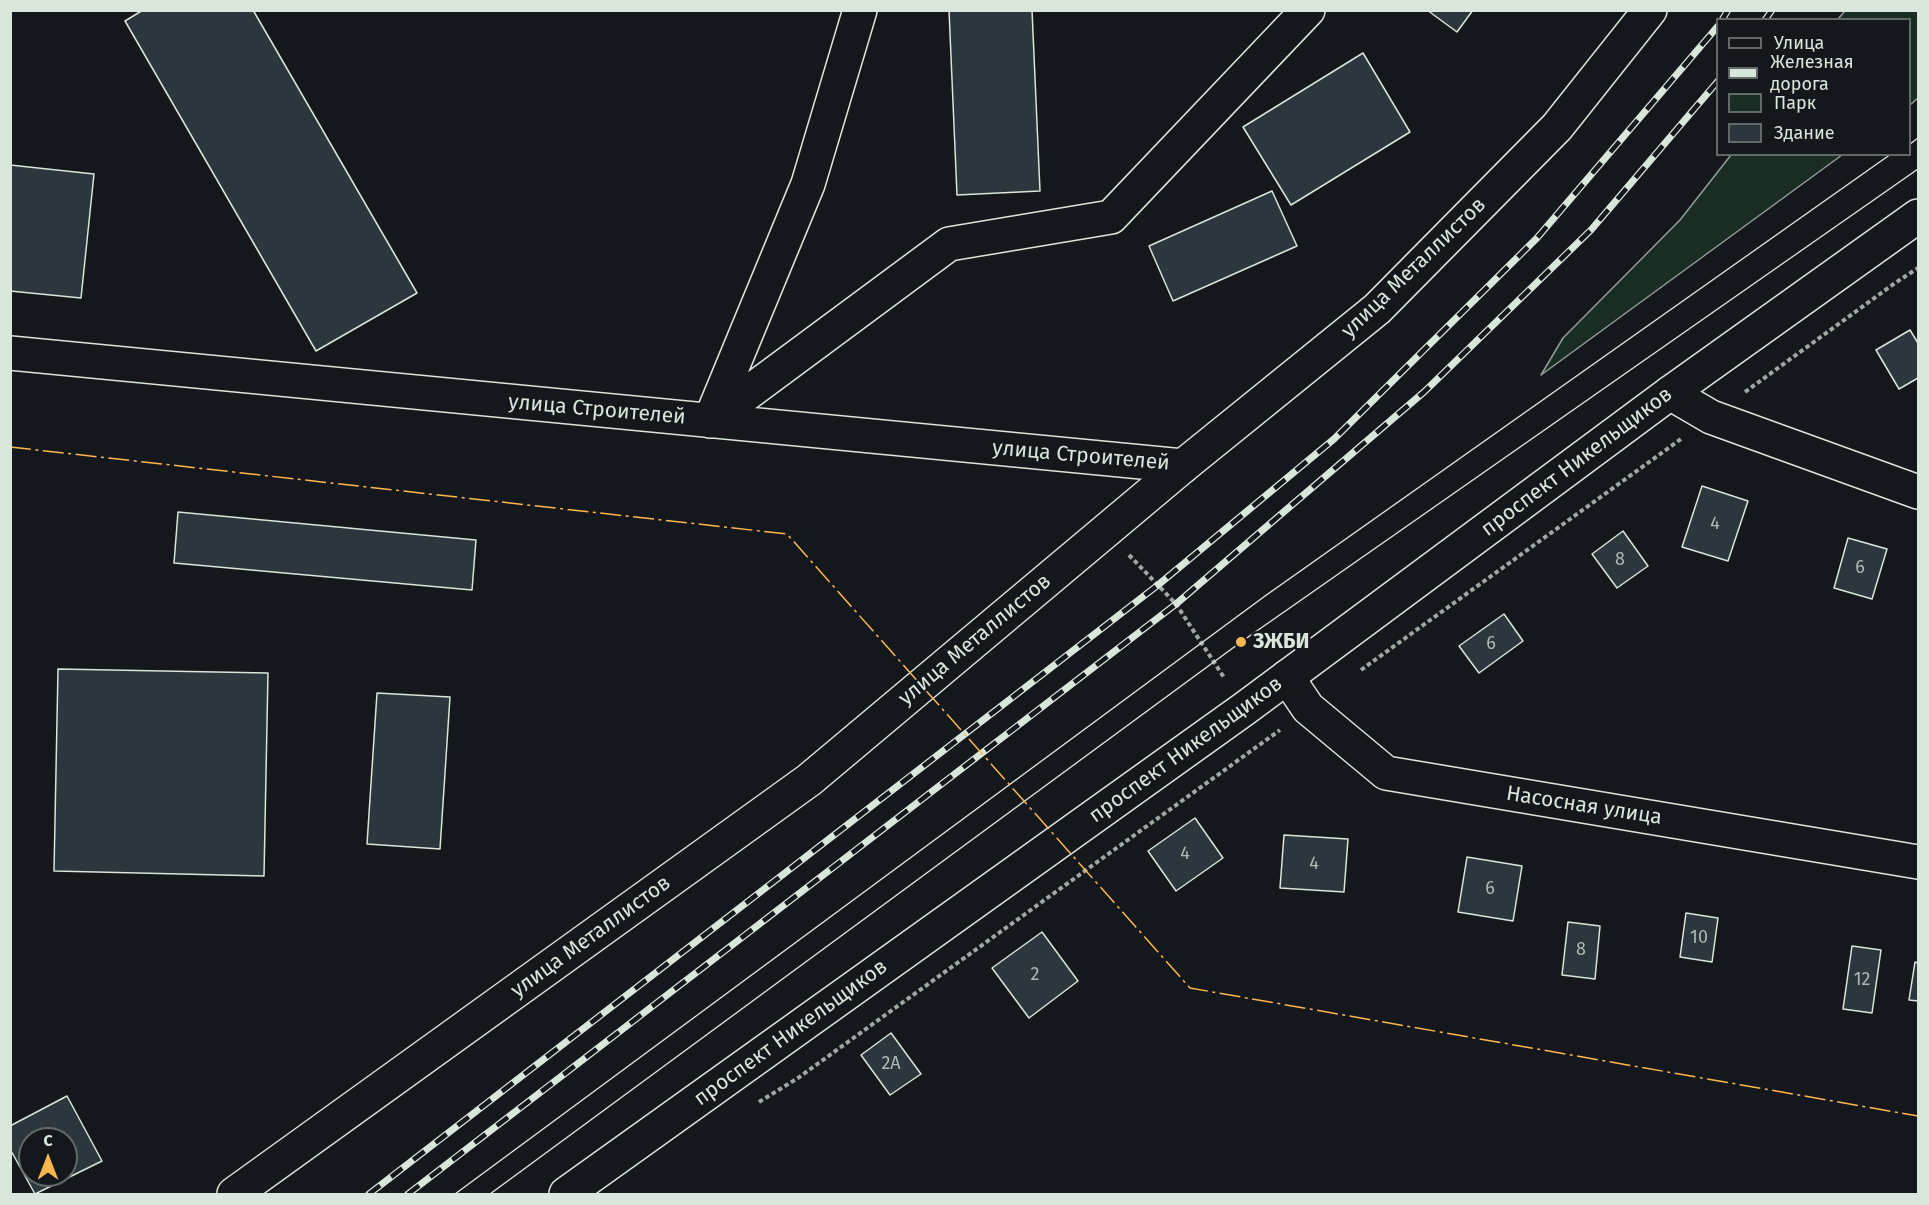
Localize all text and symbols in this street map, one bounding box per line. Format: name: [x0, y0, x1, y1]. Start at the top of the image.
legend: [1716, 18, 1911, 156]
text: Улица: [1774, 32, 1824, 54]
text: Железная дорога: [1770, 51, 1854, 95]
text: Парк: [1774, 92, 1816, 114]
text: Здание: [1774, 122, 1835, 144]
street label: улица Металлистов: [1336, 193, 1492, 343]
street label: проспект Никельщиков: [1476, 382, 1678, 542]
street label: улица Строителей: [507, 390, 687, 430]
street label: улица Строителей: [991, 436, 1171, 476]
house number: 4: [1710, 513, 1720, 535]
house number: 8: [1615, 549, 1625, 571]
house number: 6: [1855, 557, 1865, 579]
street label: улица Металлистов: [894, 569, 1056, 711]
place label: ЗЖБИ: [1253, 629, 1309, 655]
house number: 6: [1486, 633, 1496, 655]
marker: ЗЖБИ: [1234, 635, 1248, 649]
street label: проспект Никельщиков: [1084, 671, 1288, 829]
street label: Насосная улица: [1504, 781, 1664, 831]
house number: 4: [1180, 843, 1190, 865]
house number: 4: [1309, 853, 1319, 875]
street label: улица Металлистов: [506, 871, 676, 1003]
house number: 6: [1485, 878, 1495, 900]
house number: 10: [1690, 927, 1708, 949]
house number: 8: [1576, 939, 1586, 961]
street label: проспект Никельщиков: [689, 954, 893, 1112]
house number: 2: [1031, 964, 1039, 986]
house number: 12: [1854, 969, 1870, 991]
house number: 2А: [881, 1053, 901, 1075]
north arrow: [18, 1127, 78, 1187]
text: С: [43, 1131, 53, 1150]

